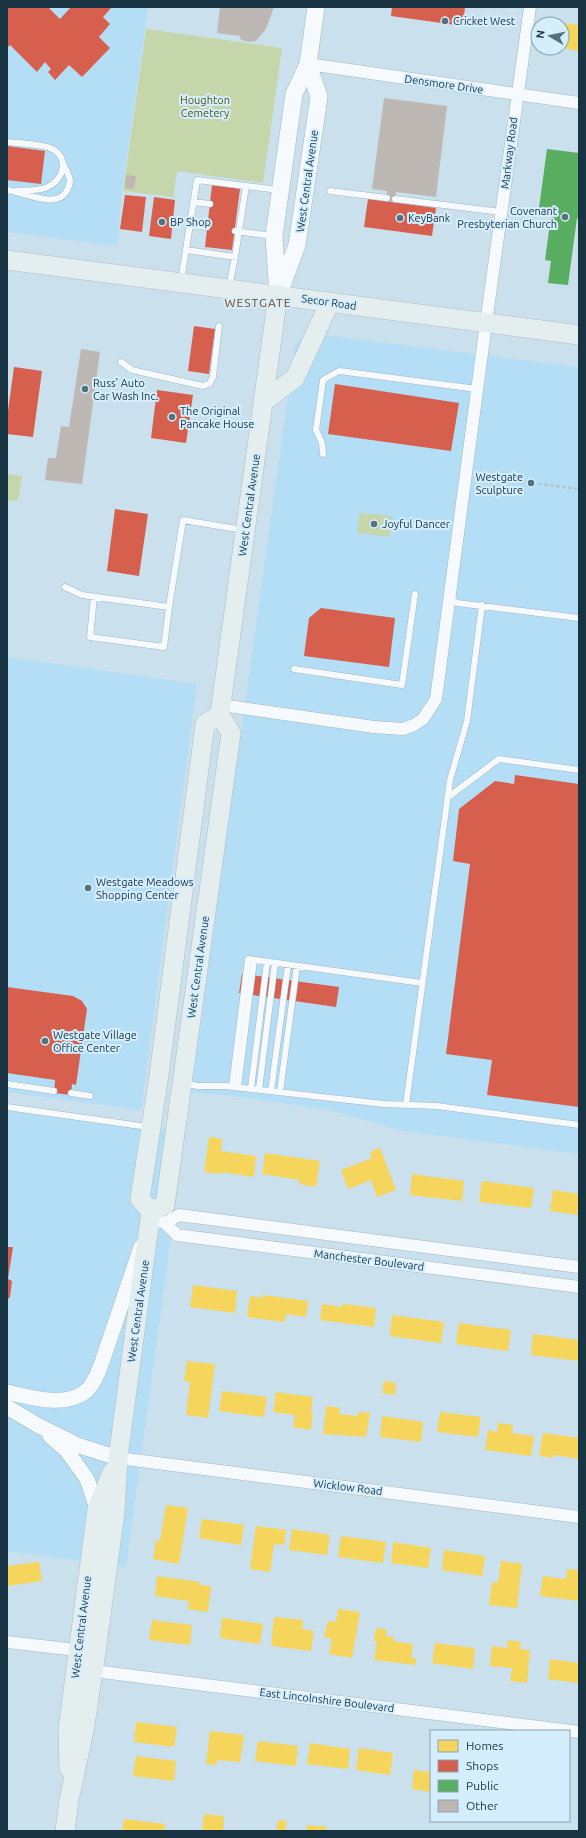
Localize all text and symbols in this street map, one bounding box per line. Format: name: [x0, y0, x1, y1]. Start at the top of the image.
place label: Cricket West: [453, 15, 516, 27]
marker: Cricket West: [440, 16, 450, 26]
north arrow: [530, 16, 570, 56]
text: N: [534, 29, 547, 39]
street label: Densmore Drive: [404, 73, 484, 95]
park label: Houghton Cemetery: [180, 94, 230, 119]
street label: Markway Road: [499, 116, 519, 190]
street label: West Central Avenue: [294, 129, 320, 233]
place label: Covenant Presbyterian Church: [457, 205, 558, 230]
place label: KeyBank: [408, 212, 451, 224]
marker: Covenant Presbyterian Church: [560, 212, 570, 222]
marker: KeyBank: [395, 213, 405, 223]
place label: BP Shop: [170, 216, 211, 228]
marker: BP Shop: [157, 217, 167, 227]
street label: Secor Road: [301, 292, 357, 312]
district label: WESTGATE: [224, 296, 292, 309]
place label: Russ' Auto Car Wash Inc.: [93, 377, 158, 402]
marker: Russ' Auto Car Wash Inc.: [80, 384, 90, 394]
place label: The Original Pancake House: [180, 405, 254, 430]
marker: The Original Pancake House: [167, 412, 177, 422]
street label: West Central Avenue: [236, 453, 262, 557]
place label: Westgate Sculpture: [475, 471, 523, 496]
marker: Westgate Sculpture: [526, 478, 536, 488]
place label: Joyful Dancer: [382, 518, 451, 530]
marker: Joyful Dancer: [369, 519, 379, 529]
place label: Westgate Meadows Shopping Center: [96, 876, 194, 901]
marker: Westgate Meadows Shopping Center: [83, 883, 93, 893]
street label: West Central Avenue: [185, 915, 211, 1019]
place label: Westgate Village Office Center: [53, 1029, 137, 1054]
marker: Westgate Village Office Center: [40, 1036, 50, 1046]
street label: Manchester Boulevard: [313, 1247, 425, 1273]
street label: West Central Avenue: [125, 1259, 151, 1363]
street label: Wicklow Road: [313, 1477, 383, 1497]
street label: West Central Avenue: [69, 1575, 93, 1679]
street label: East Lincolnshire Boulevard: [259, 1686, 395, 1714]
legend: [430, 1730, 570, 1822]
text: Homes: [466, 1739, 504, 1752]
text: Shops: [466, 1759, 498, 1772]
text: Public: [466, 1779, 499, 1792]
text: Other: [466, 1799, 499, 1812]

